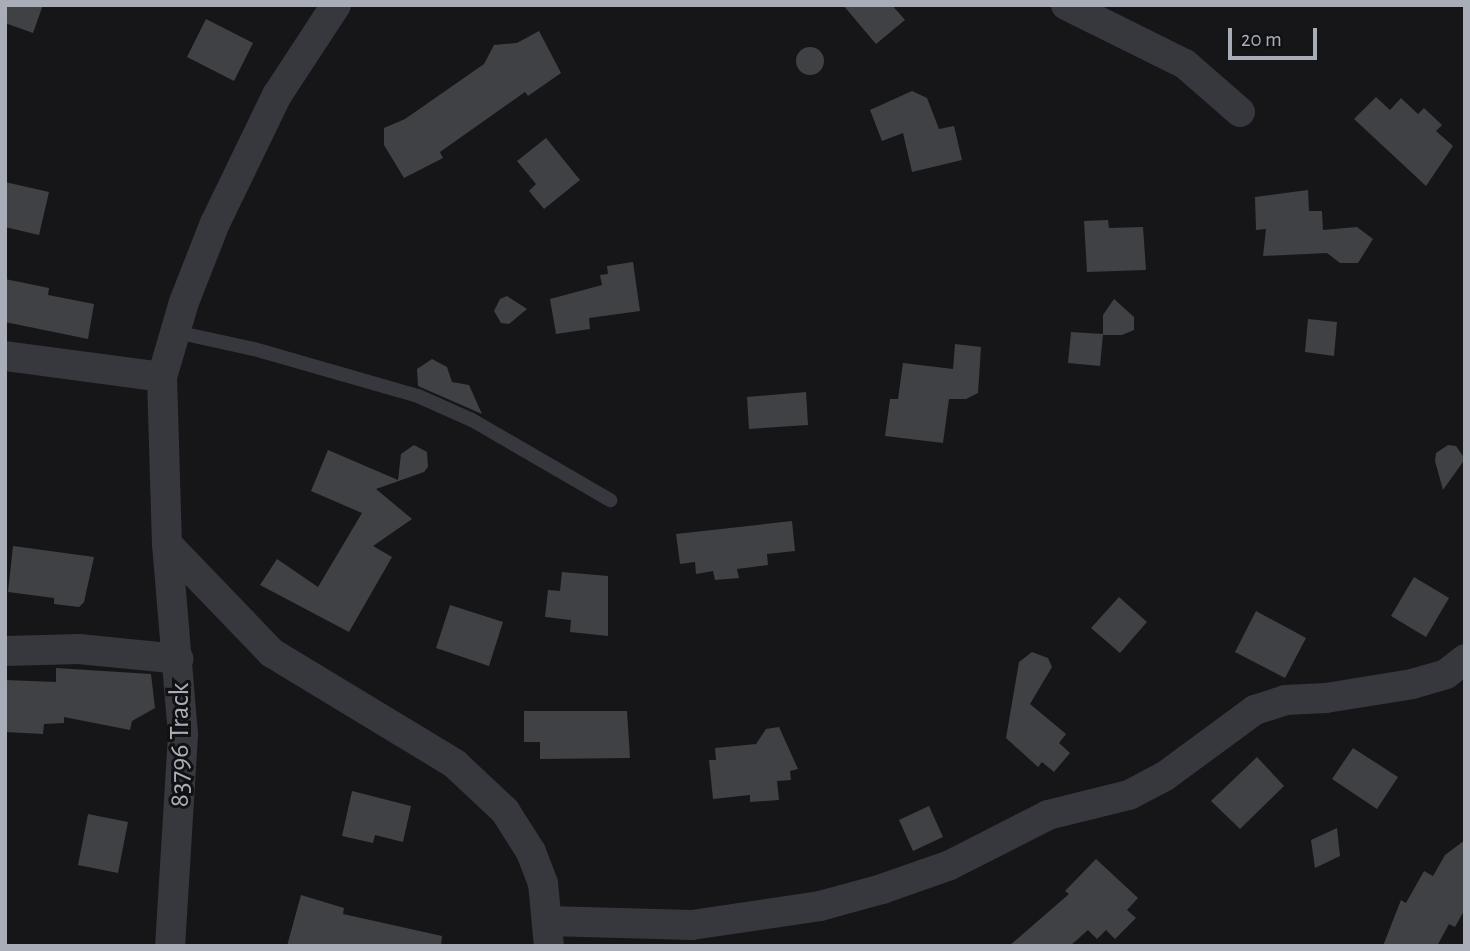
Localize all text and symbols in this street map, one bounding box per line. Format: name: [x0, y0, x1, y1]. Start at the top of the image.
scale bar: [1232, 14, 1321, 58]
text: 20 m: [1241, 29, 1282, 50]
street label: 83796 Track: [163, 683, 197, 807]

